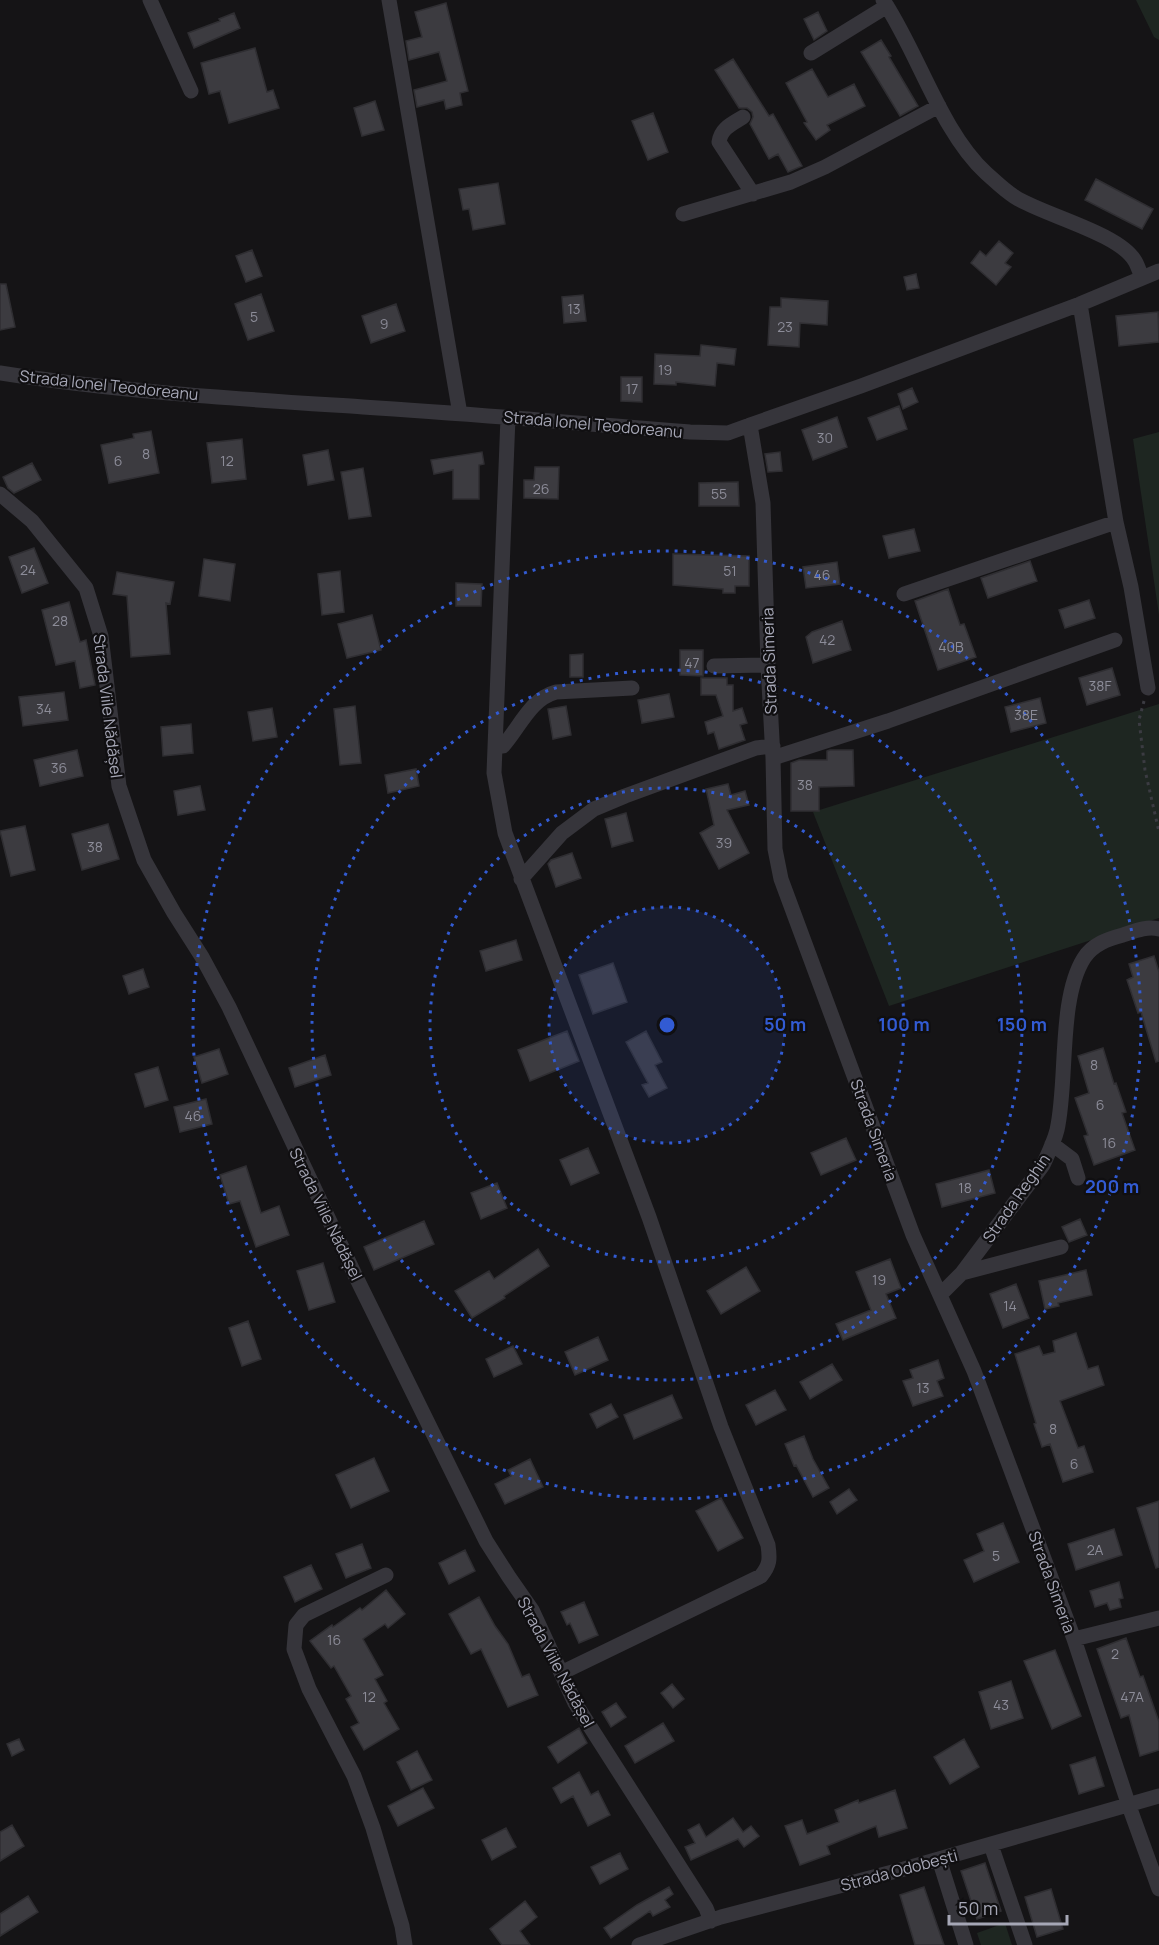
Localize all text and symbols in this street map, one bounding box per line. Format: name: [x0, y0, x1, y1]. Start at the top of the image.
house number: 13: [567, 299, 581, 318]
house number: 5: [250, 307, 258, 326]
house number: 9: [380, 314, 388, 333]
house number: 23: [777, 317, 793, 336]
house number: 19: [658, 360, 672, 379]
street label: Strada Ionel Teodoreanu: [18, 365, 200, 405]
house number: 17: [626, 379, 638, 398]
street label: Strada Ionel Teodoreanu: [502, 405, 684, 443]
house number: 30: [817, 428, 833, 447]
house number: 8: [142, 444, 150, 463]
house number: 6: [114, 451, 122, 470]
house number: 12: [220, 451, 234, 470]
house number: 26: [533, 479, 549, 498]
house number: 55: [711, 484, 727, 503]
house number: 24: [20, 560, 36, 579]
house number: 51: [723, 561, 737, 580]
house number: 46: [814, 565, 830, 584]
street label: Strada Simeria: [756, 607, 782, 715]
house number: 28: [52, 611, 68, 630]
house number: 42: [819, 630, 835, 649]
street label: Strada Viile Nădășel: [88, 633, 128, 779]
house number: 40B: [938, 637, 964, 656]
house number: 47: [684, 653, 700, 672]
house number: 38F: [1089, 676, 1111, 695]
house number: 34: [36, 699, 52, 718]
house number: 38E: [1014, 705, 1038, 724]
house number: 36: [51, 758, 67, 777]
house number: 38: [797, 775, 813, 794]
house number: 39: [716, 833, 732, 852]
house number: 38: [87, 837, 103, 856]
text: 50 m: [764, 1012, 806, 1036]
text: 100 m: [878, 1012, 930, 1036]
text: 150 m: [997, 1012, 1047, 1036]
centre of rings: [657, 1015, 677, 1035]
house number: 8: [1090, 1055, 1098, 1074]
street label: Strada Simeria: [845, 1076, 903, 1184]
house number: 6: [1096, 1095, 1104, 1114]
house number: 46: [185, 1106, 201, 1125]
house number: 16: [1102, 1133, 1116, 1152]
street label: Strada Viile Nădășel: [284, 1144, 368, 1284]
street label: Strada Reghin: [977, 1149, 1055, 1247]
text: 200 m: [1085, 1174, 1139, 1198]
house number: 18: [958, 1178, 972, 1197]
house number: 19: [872, 1270, 886, 1289]
house number: 14: [1003, 1296, 1017, 1315]
house number: 13: [916, 1378, 930, 1397]
house number: 8: [1049, 1419, 1057, 1438]
house number: 6: [1070, 1454, 1078, 1473]
street label: Strada Simeria: [1023, 1528, 1081, 1636]
house number: 2A: [1087, 1540, 1103, 1559]
house number: 5: [992, 1546, 1000, 1565]
street label: Strada Viile Nădășel: [512, 1593, 600, 1731]
house number: 16: [327, 1630, 341, 1649]
house number: 2: [1111, 1644, 1119, 1663]
house number: 12: [362, 1687, 376, 1706]
house number: 47A: [1120, 1687, 1144, 1706]
house number: 43: [993, 1695, 1009, 1714]
street label: Strada Odobești: [838, 1844, 960, 1896]
scale bar: [949, 1888, 1068, 1926]
text: 50 m: [958, 1896, 998, 1920]

